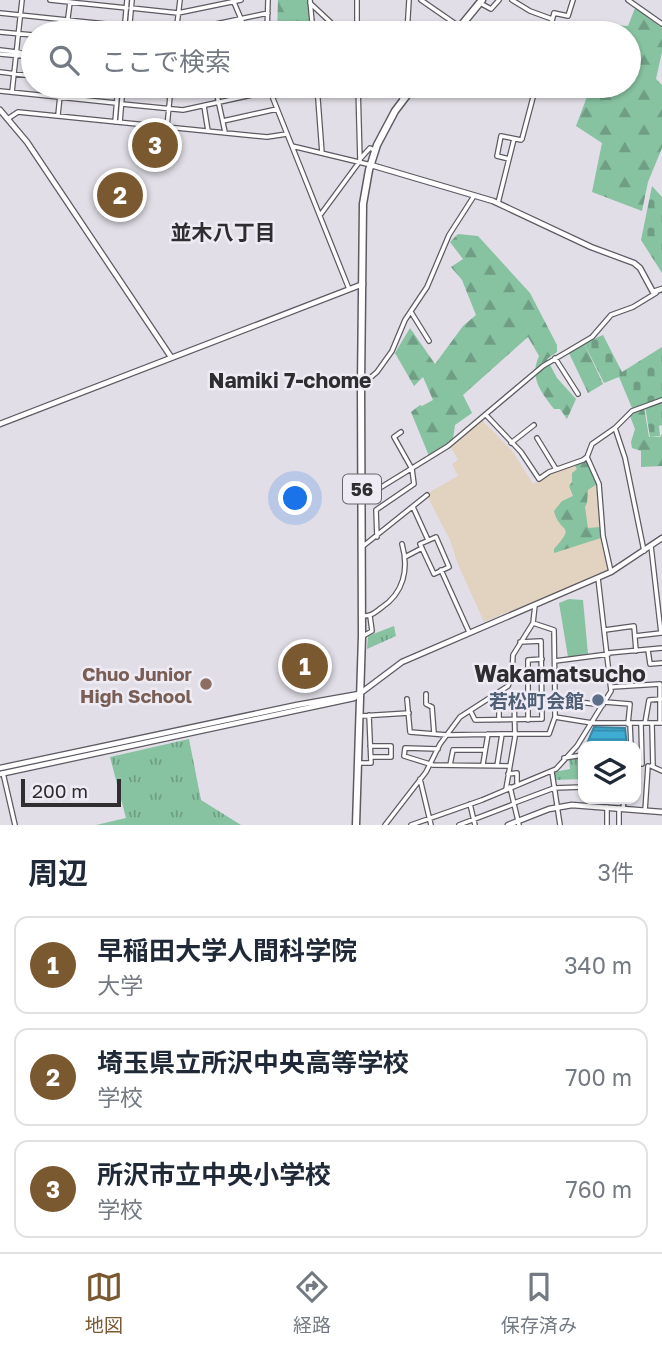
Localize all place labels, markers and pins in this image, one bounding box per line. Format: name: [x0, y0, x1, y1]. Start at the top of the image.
pin: 3: [132, 119, 178, 171]
pin: 2: [97, 169, 143, 221]
pin: 1: [282, 640, 328, 692]
place label: Chuo Junior High School: [80, 662, 193, 707]
marker: Chuo Junior High School: [198, 676, 214, 692]
place label: 若松町会館: [489, 689, 584, 712]
marker: 若松町会館: [590, 692, 606, 708]

